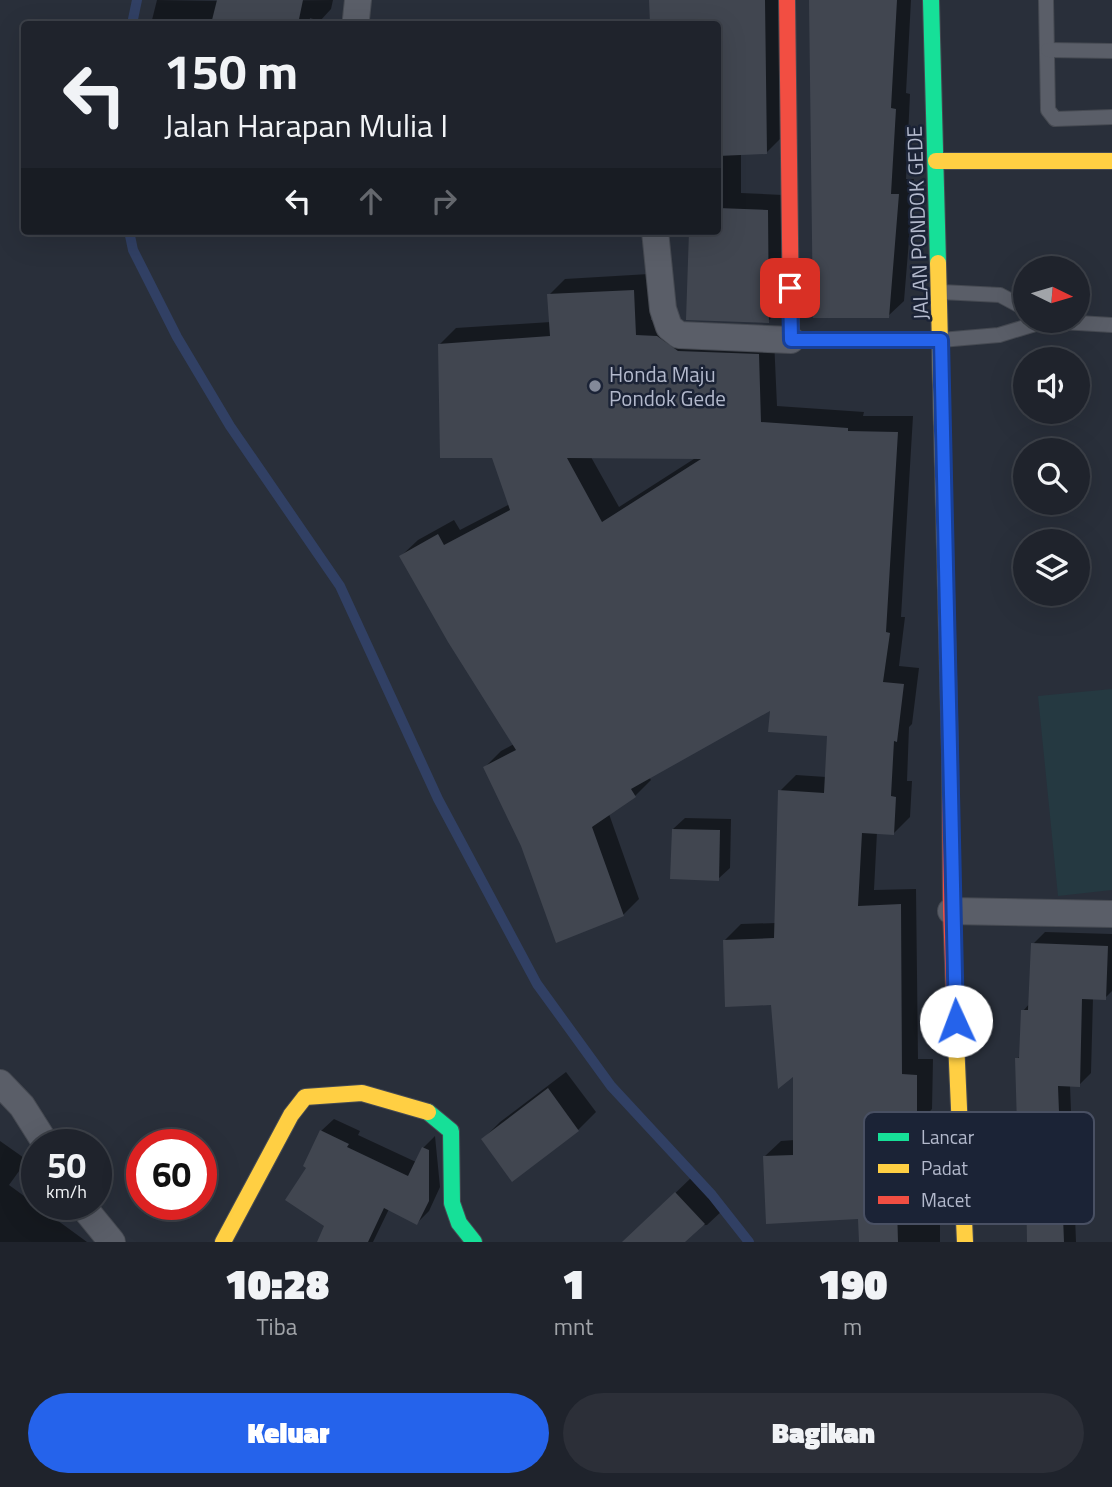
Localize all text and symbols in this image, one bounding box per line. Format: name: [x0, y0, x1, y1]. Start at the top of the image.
text: 150 m: [164, 33, 298, 108]
icon: left: [49, 49, 140, 140]
text: Jalan Harapan Mulia I: [164, 101, 448, 149]
street label: JALAN PONDOK GEDE: [898, 125, 936, 321]
icon: left: [279, 182, 317, 220]
icon: ahead: [352, 182, 390, 220]
icon: right: [425, 182, 463, 220]
north arrow: [1013, 256, 1090, 332]
map controls: [1013, 256, 1090, 606]
pin: [760, 258, 820, 318]
icon: arrive: [771, 269, 809, 307]
button: sound: [1013, 347, 1090, 424]
place label: Honda Maju Pondok Gede: [609, 358, 726, 414]
marker: Honda Maju Pondok Gede: [587, 378, 603, 394]
button: search: [1013, 438, 1090, 515]
button: layers: [1013, 529, 1090, 606]
position arrow: [919, 984, 993, 1058]
legend: [864, 1112, 1094, 1224]
text: Lancar: [921, 1122, 975, 1151]
speed limit sign: 60: [126, 1129, 217, 1220]
text: 50: [47, 1138, 86, 1192]
text: Padat: [921, 1153, 968, 1182]
text: km/h: [46, 1178, 87, 1205]
text: Macet: [921, 1185, 971, 1214]
text: 10:28: [225, 1251, 329, 1315]
text: 1: [562, 1251, 585, 1315]
text: 190: [818, 1251, 887, 1315]
text: Tiba: [257, 1309, 297, 1344]
text: mnt: [554, 1309, 593, 1344]
text: m: [843, 1309, 862, 1344]
button: Keluar: [28, 1393, 549, 1473]
button: Bagikan: [563, 1393, 1084, 1473]

